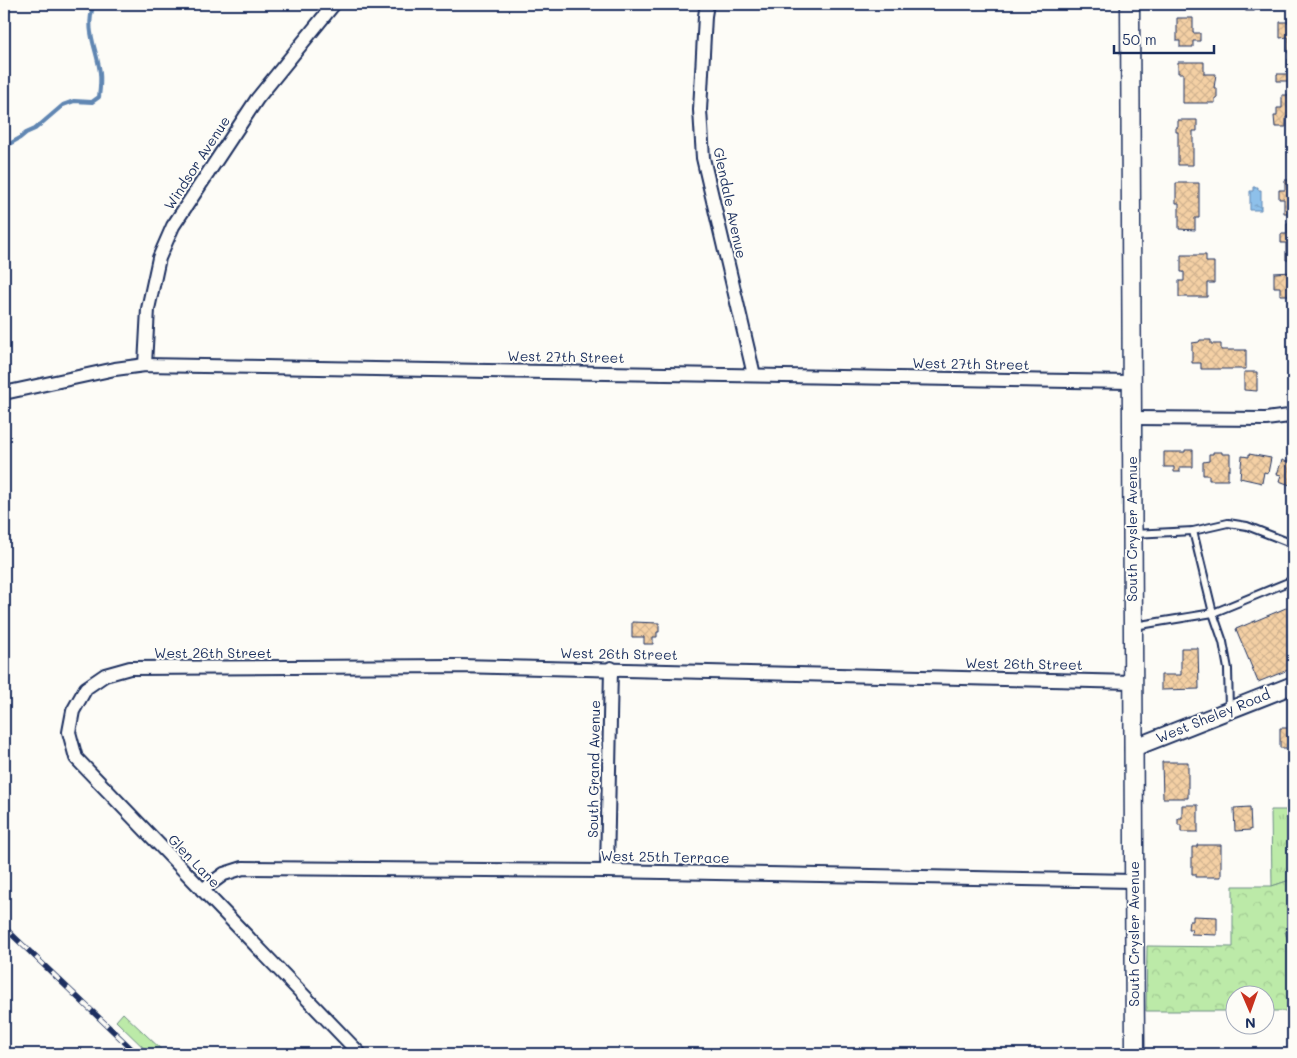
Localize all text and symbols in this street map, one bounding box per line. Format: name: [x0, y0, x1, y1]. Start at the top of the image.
scale bar: [1114, 22, 1214, 54]
text: 50 m: [1122, 29, 1157, 49]
street label: Windsor Avenue: [159, 112, 234, 213]
street label: Glendale Avenue: [709, 146, 752, 260]
street label: West 27th Street: [507, 346, 625, 367]
street label: West 27th Street: [912, 353, 1030, 374]
street label: South Crysler Avenue: [1122, 456, 1141, 602]
street label: West 26th Street: [154, 643, 272, 662]
street label: West 26th Street: [560, 643, 678, 664]
street label: West 26th Street: [965, 653, 1083, 674]
street label: West Sheley Road: [1153, 684, 1273, 747]
street label: South Grand Avenue: [583, 700, 604, 838]
street label: Glen Lane: [164, 830, 225, 891]
street label: West 25th Terrace: [600, 846, 730, 867]
street label: South Crysler Avenue: [1124, 861, 1143, 1007]
north arrow: [1224, 986, 1274, 1036]
text: N: [1245, 1014, 1256, 1033]

